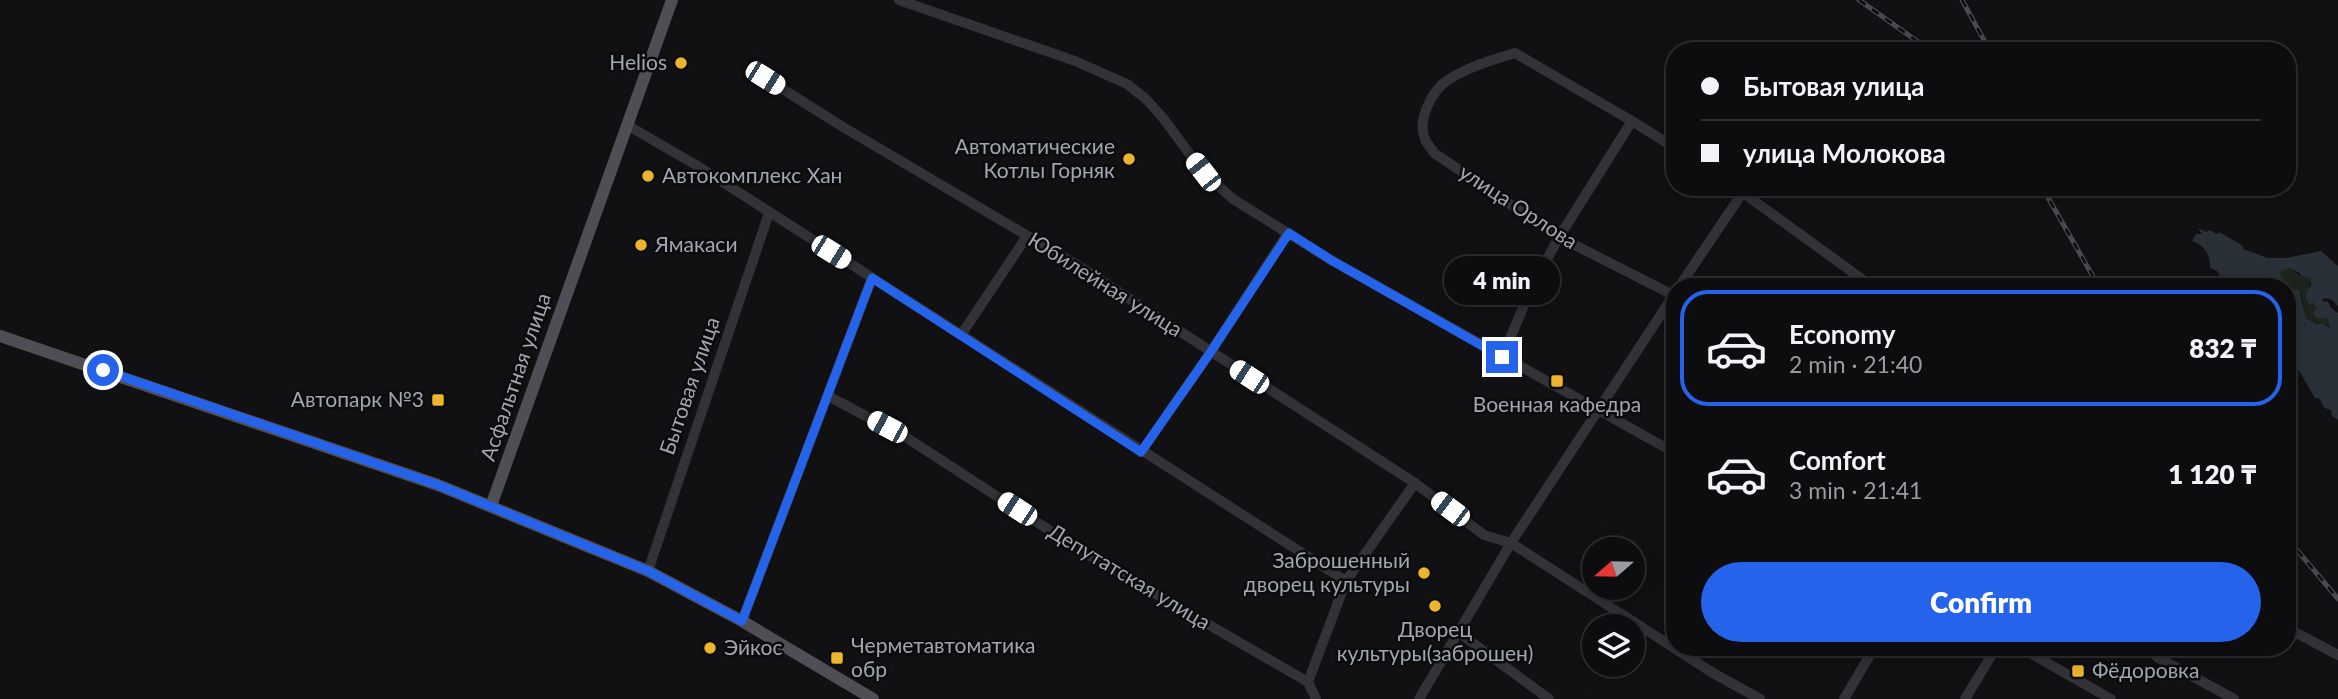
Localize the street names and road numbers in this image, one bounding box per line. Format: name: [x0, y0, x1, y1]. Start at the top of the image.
street label: улица Орлова: [1455, 158, 1583, 253]
street label: Юбилейная улица: [1024, 226, 1187, 341]
street label: Асфальтная улица: [474, 289, 555, 464]
street label: Бытовая улица: [653, 313, 724, 458]
street label: Депутатская улица: [1044, 517, 1215, 634]

